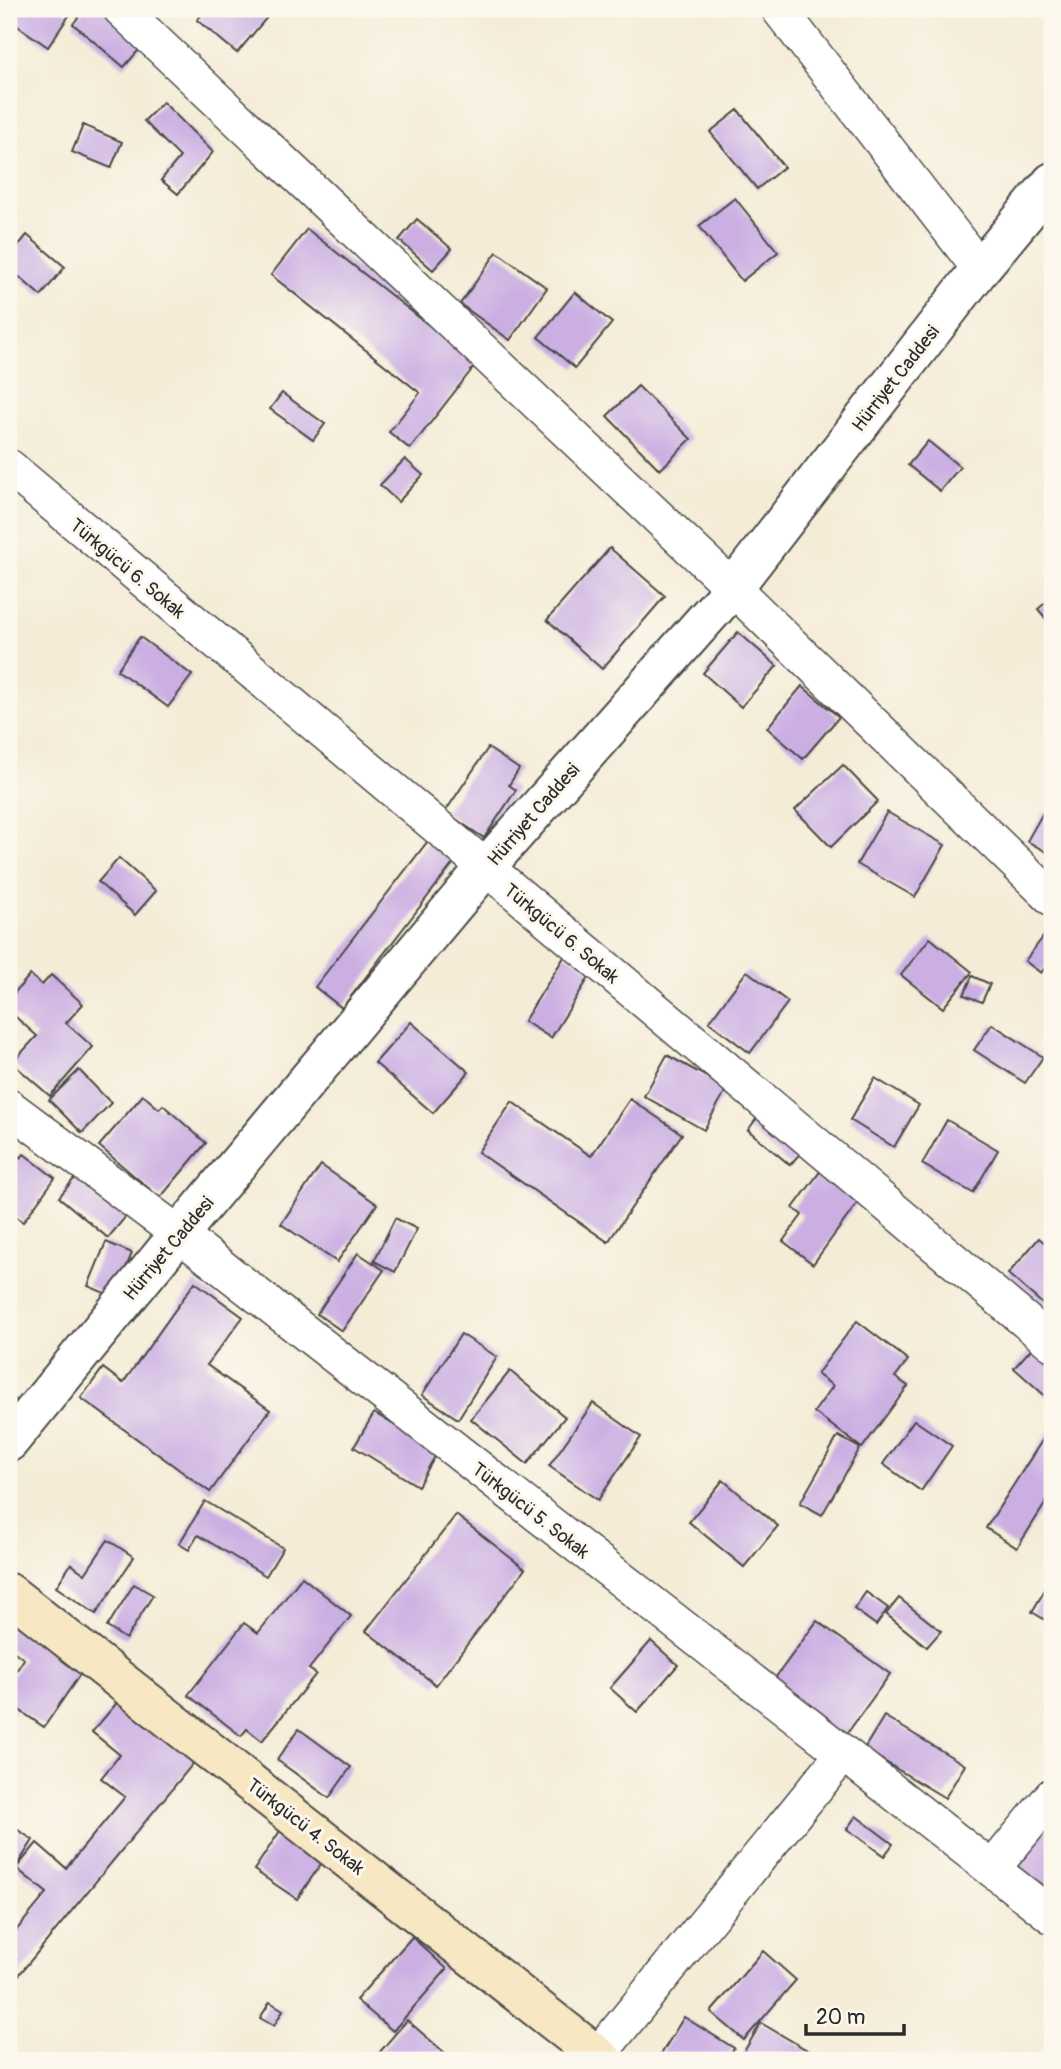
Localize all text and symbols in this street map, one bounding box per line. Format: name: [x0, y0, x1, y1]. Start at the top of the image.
street label: Hürriyet Caddesi: [847, 321, 945, 437]
street label: Türkgücü 6. Sokak: [65, 513, 190, 624]
street label: Hürriyet Caddesi: [483, 758, 585, 871]
street label: Türkgücü 6. Sokak: [499, 878, 624, 989]
street label: Hürriyet Caddesi: [118, 1192, 219, 1306]
street label: Türkgücü 5. Sokak: [467, 1457, 594, 1564]
street label: Türkgücü 4. Sokak: [242, 1773, 369, 1880]
scale bar: [806, 1992, 904, 2036]
text: 20 m: [816, 2004, 865, 2031]

